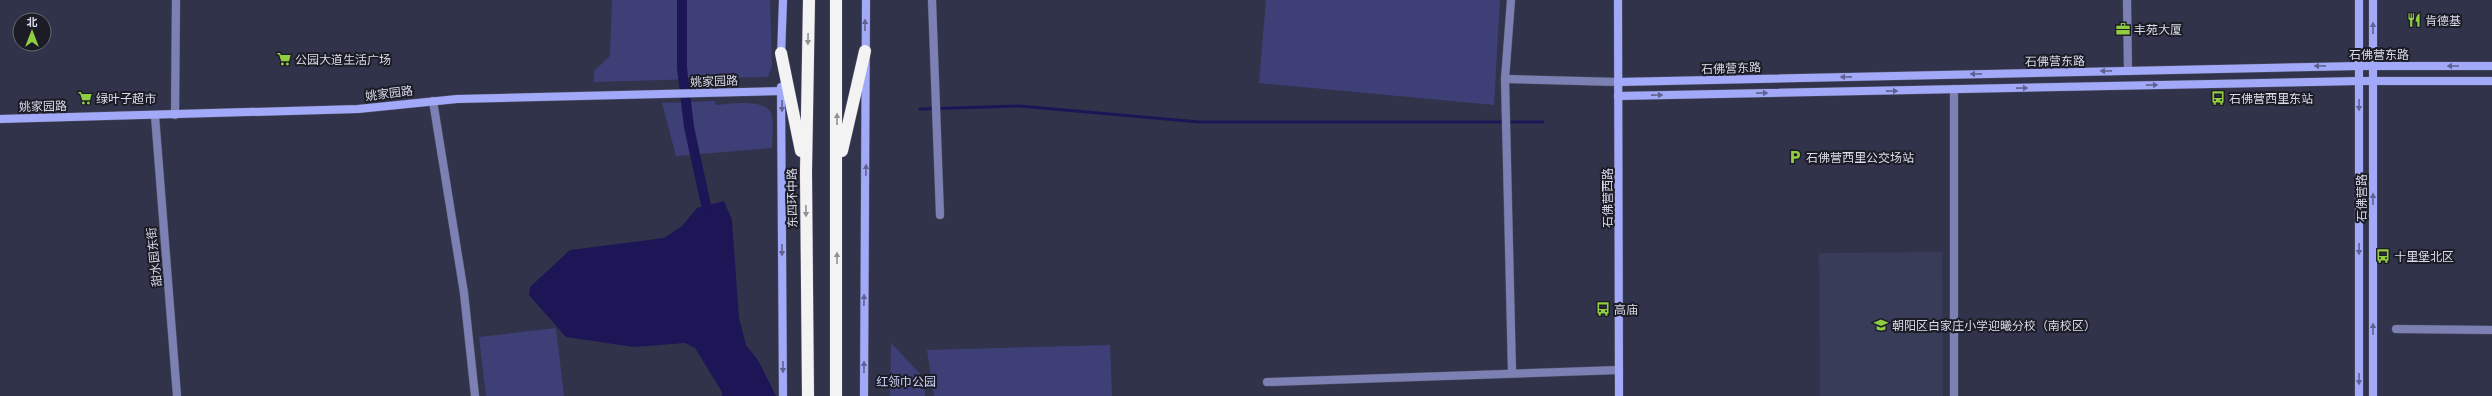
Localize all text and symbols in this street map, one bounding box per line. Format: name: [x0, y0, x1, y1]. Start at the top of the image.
north arrow: [12, 12, 52, 52]
restaurant icon: 肯德基: [2406, 12, 2422, 28]
place label: 肯德基: [2425, 13, 2461, 28]
text: 北: [27, 15, 38, 28]
one-way arrow: [862, 18, 868, 31]
office icon: 丰苑大厦: [2115, 21, 2131, 37]
one-way arrow: [2370, 21, 2376, 34]
place label: 丰苑大厦: [2134, 22, 2182, 37]
one-way arrow: [805, 33, 811, 46]
street label: 石佛营东路: [2349, 47, 2409, 62]
supermarket icon: 公园大道生活广场: [276, 51, 292, 67]
place label: 公园大道生活广场: [295, 52, 391, 67]
street label: 石佛营东路: [2025, 53, 2085, 69]
street label: 石佛营东路: [1701, 59, 1761, 77]
one-way arrow: [2314, 63, 2326, 70]
one-way arrow: [2446, 63, 2459, 69]
one-way arrow: [2100, 68, 2112, 75]
one-way arrow: [1970, 71, 1982, 78]
street label: 姚家园路: [690, 73, 738, 89]
one-way arrow: [1839, 74, 1852, 80]
one-way arrow: [2146, 82, 2158, 89]
street label: 姚家园路: [364, 83, 414, 103]
one-way arrow: [2016, 85, 2029, 91]
one-way arrow: [1886, 87, 1898, 94]
supermarket icon: 绿叶子超市: [77, 90, 93, 106]
one-way arrow: [1756, 90, 1768, 97]
bus stop icon: 石佛营西里东站: [2210, 90, 2226, 106]
place label: 绿叶子超市: [96, 91, 156, 106]
place label: 石佛营西里东站: [2229, 91, 2313, 106]
one-way arrow: [1651, 92, 1663, 99]
street label: 姚家园路: [19, 98, 67, 114]
one-way arrow: [2356, 99, 2362, 112]
one-way arrow: [779, 100, 785, 113]
one-way arrow: [834, 112, 840, 125]
parking icon: 石佛营西里公交场站: [1787, 149, 1803, 165]
place label: 石佛营西里公交场站: [1806, 150, 1914, 165]
one-way arrow: [863, 163, 869, 176]
street label: 东四环中路: [784, 168, 800, 228]
street label: 石佛营西路: [1600, 168, 1615, 228]
street label: 石佛营路: [2354, 174, 2369, 222]
one-way arrow: [2370, 192, 2376, 205]
one-way arrow: [803, 205, 809, 218]
street label: 甜水园东街: [143, 226, 165, 288]
one-way arrow: [2356, 243, 2362, 256]
one-way arrow: [779, 244, 785, 257]
bus stop icon: 十里堡北区: [2375, 248, 2391, 264]
place label: 十里堡北区: [2394, 249, 2454, 264]
one-way arrow: [834, 251, 840, 264]
one-way arrow: [861, 293, 867, 306]
bus stop icon: 高庙: [1595, 301, 1611, 317]
place label: 高庙: [1614, 302, 1638, 317]
school or university icon: 朝阳区白家庄小学迎曦分校（南校区）: [1873, 317, 1889, 333]
place label: 朝阳区白家庄小学迎曦分校（南校区）: [1892, 318, 2096, 333]
one-way arrow: [2370, 322, 2376, 335]
one-way arrow: [861, 360, 867, 373]
one-way arrow: [780, 361, 786, 374]
one-way arrow: [2356, 373, 2362, 386]
park label: 红领巾公园: [876, 374, 936, 389]

